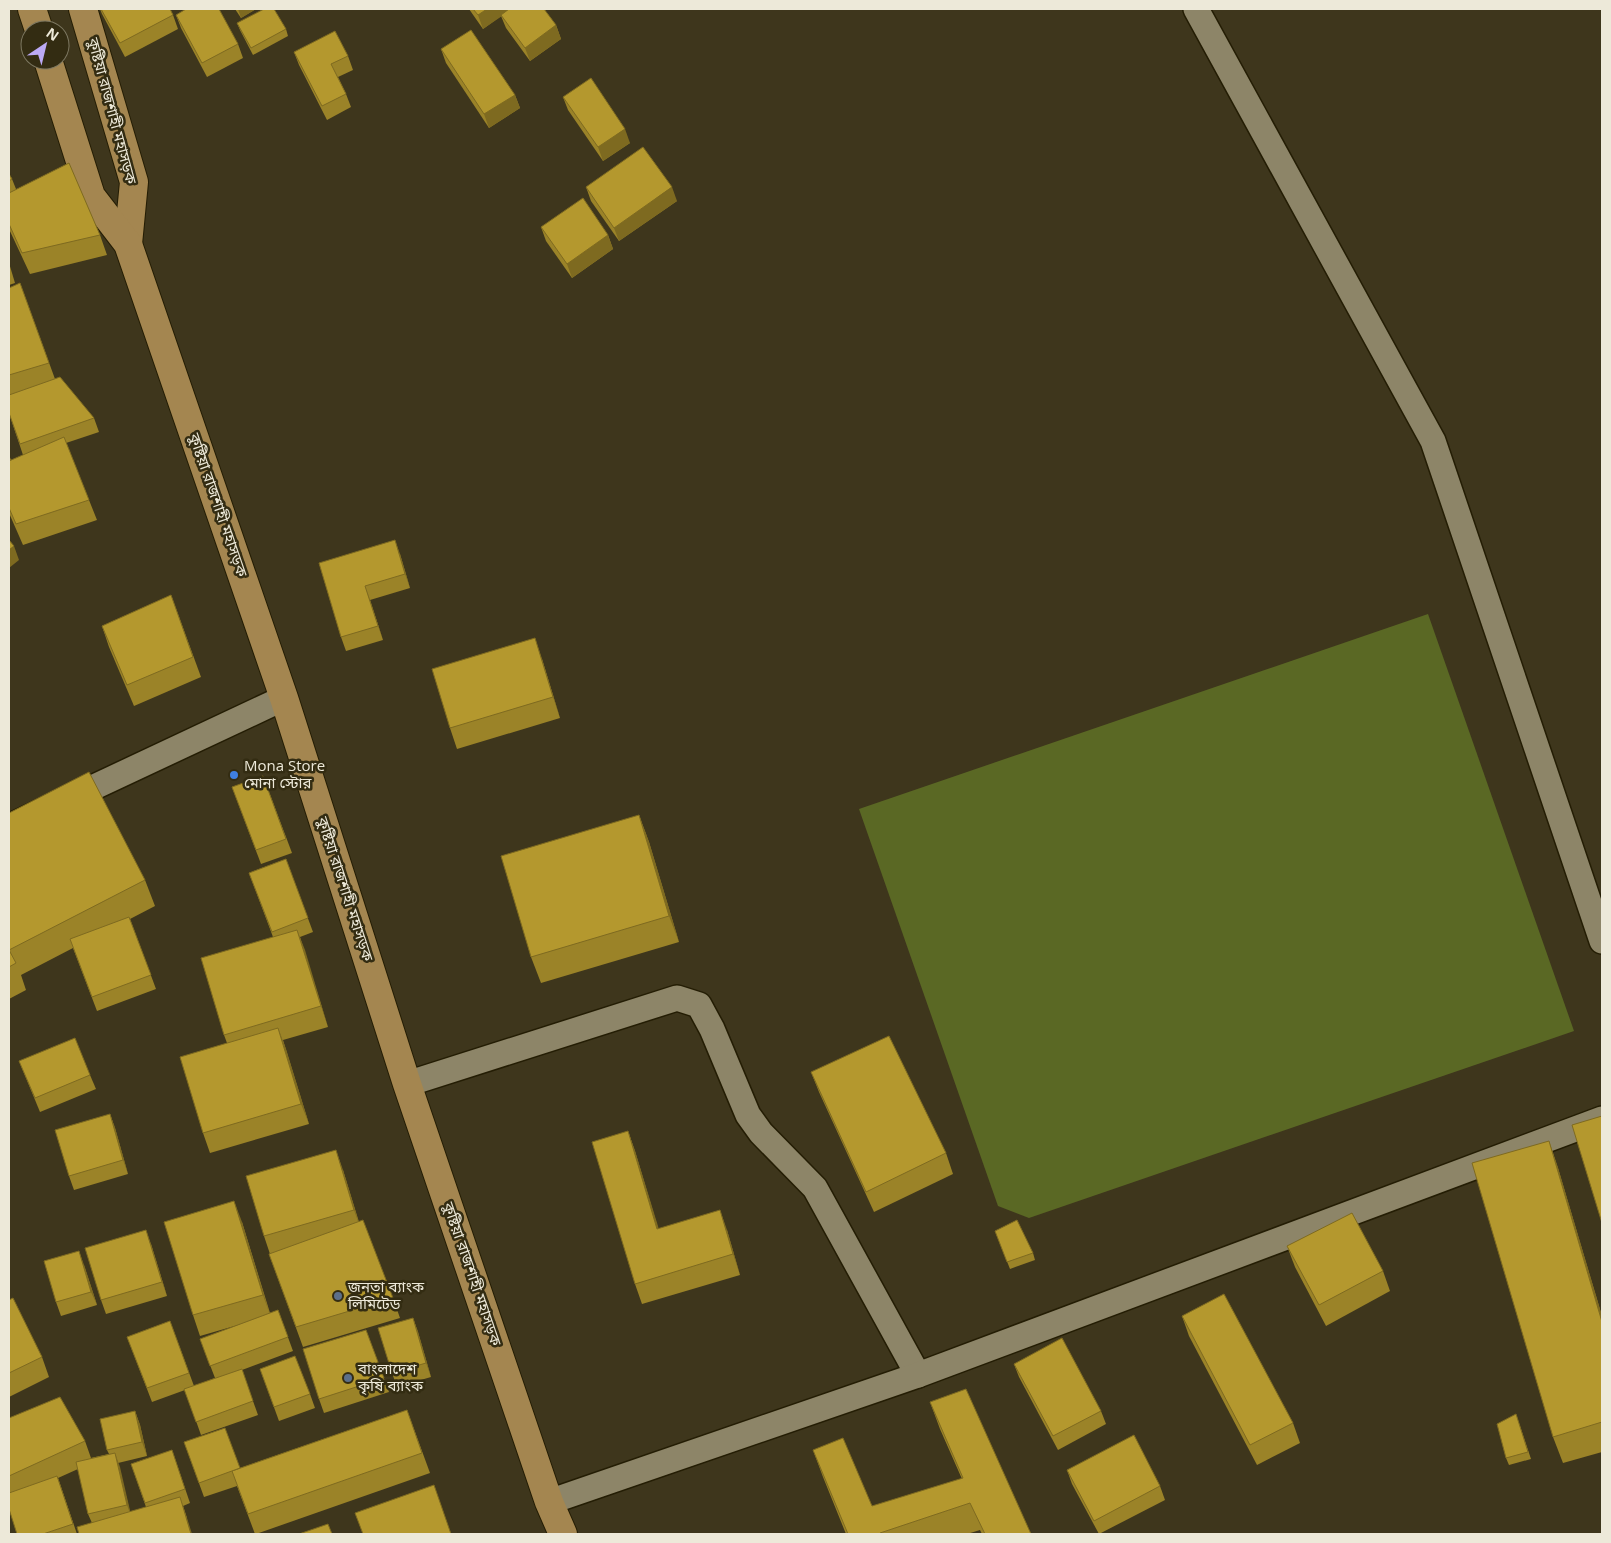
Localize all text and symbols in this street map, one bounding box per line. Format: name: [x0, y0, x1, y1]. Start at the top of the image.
north arrow: [20, 20, 70, 70]
text: N: [43, 23, 63, 45]
street label: কুষ্টিয়া রাজশাহী মহাসড়ক: [84, 34, 142, 187]
street label: কুষ্টিয়া রাজশাহী মহাসড়ক: [185, 429, 253, 580]
place label: Mona Store মোনা স্টোর: [244, 755, 325, 792]
marker: Mona Store মোনা স্টোর: [228, 769, 240, 781]
street label: কুষ্টিয়া রাজশাহী মহাসড়ক: [313, 813, 379, 964]
street label: কুষ্টিয়া রাজশাহী মহাসড়ক: [439, 1198, 507, 1349]
place label: জনতা ব্যাংক লিমিটেড: [347, 1276, 425, 1313]
marker: জনতা ব্যাংক লিমিটেড: [332, 1290, 344, 1302]
place label: বাংলাদেশ কৃষি ব্যাংক: [357, 1358, 424, 1395]
marker: বাংলাদেশ কৃষি ব্যাংক: [342, 1372, 354, 1384]

